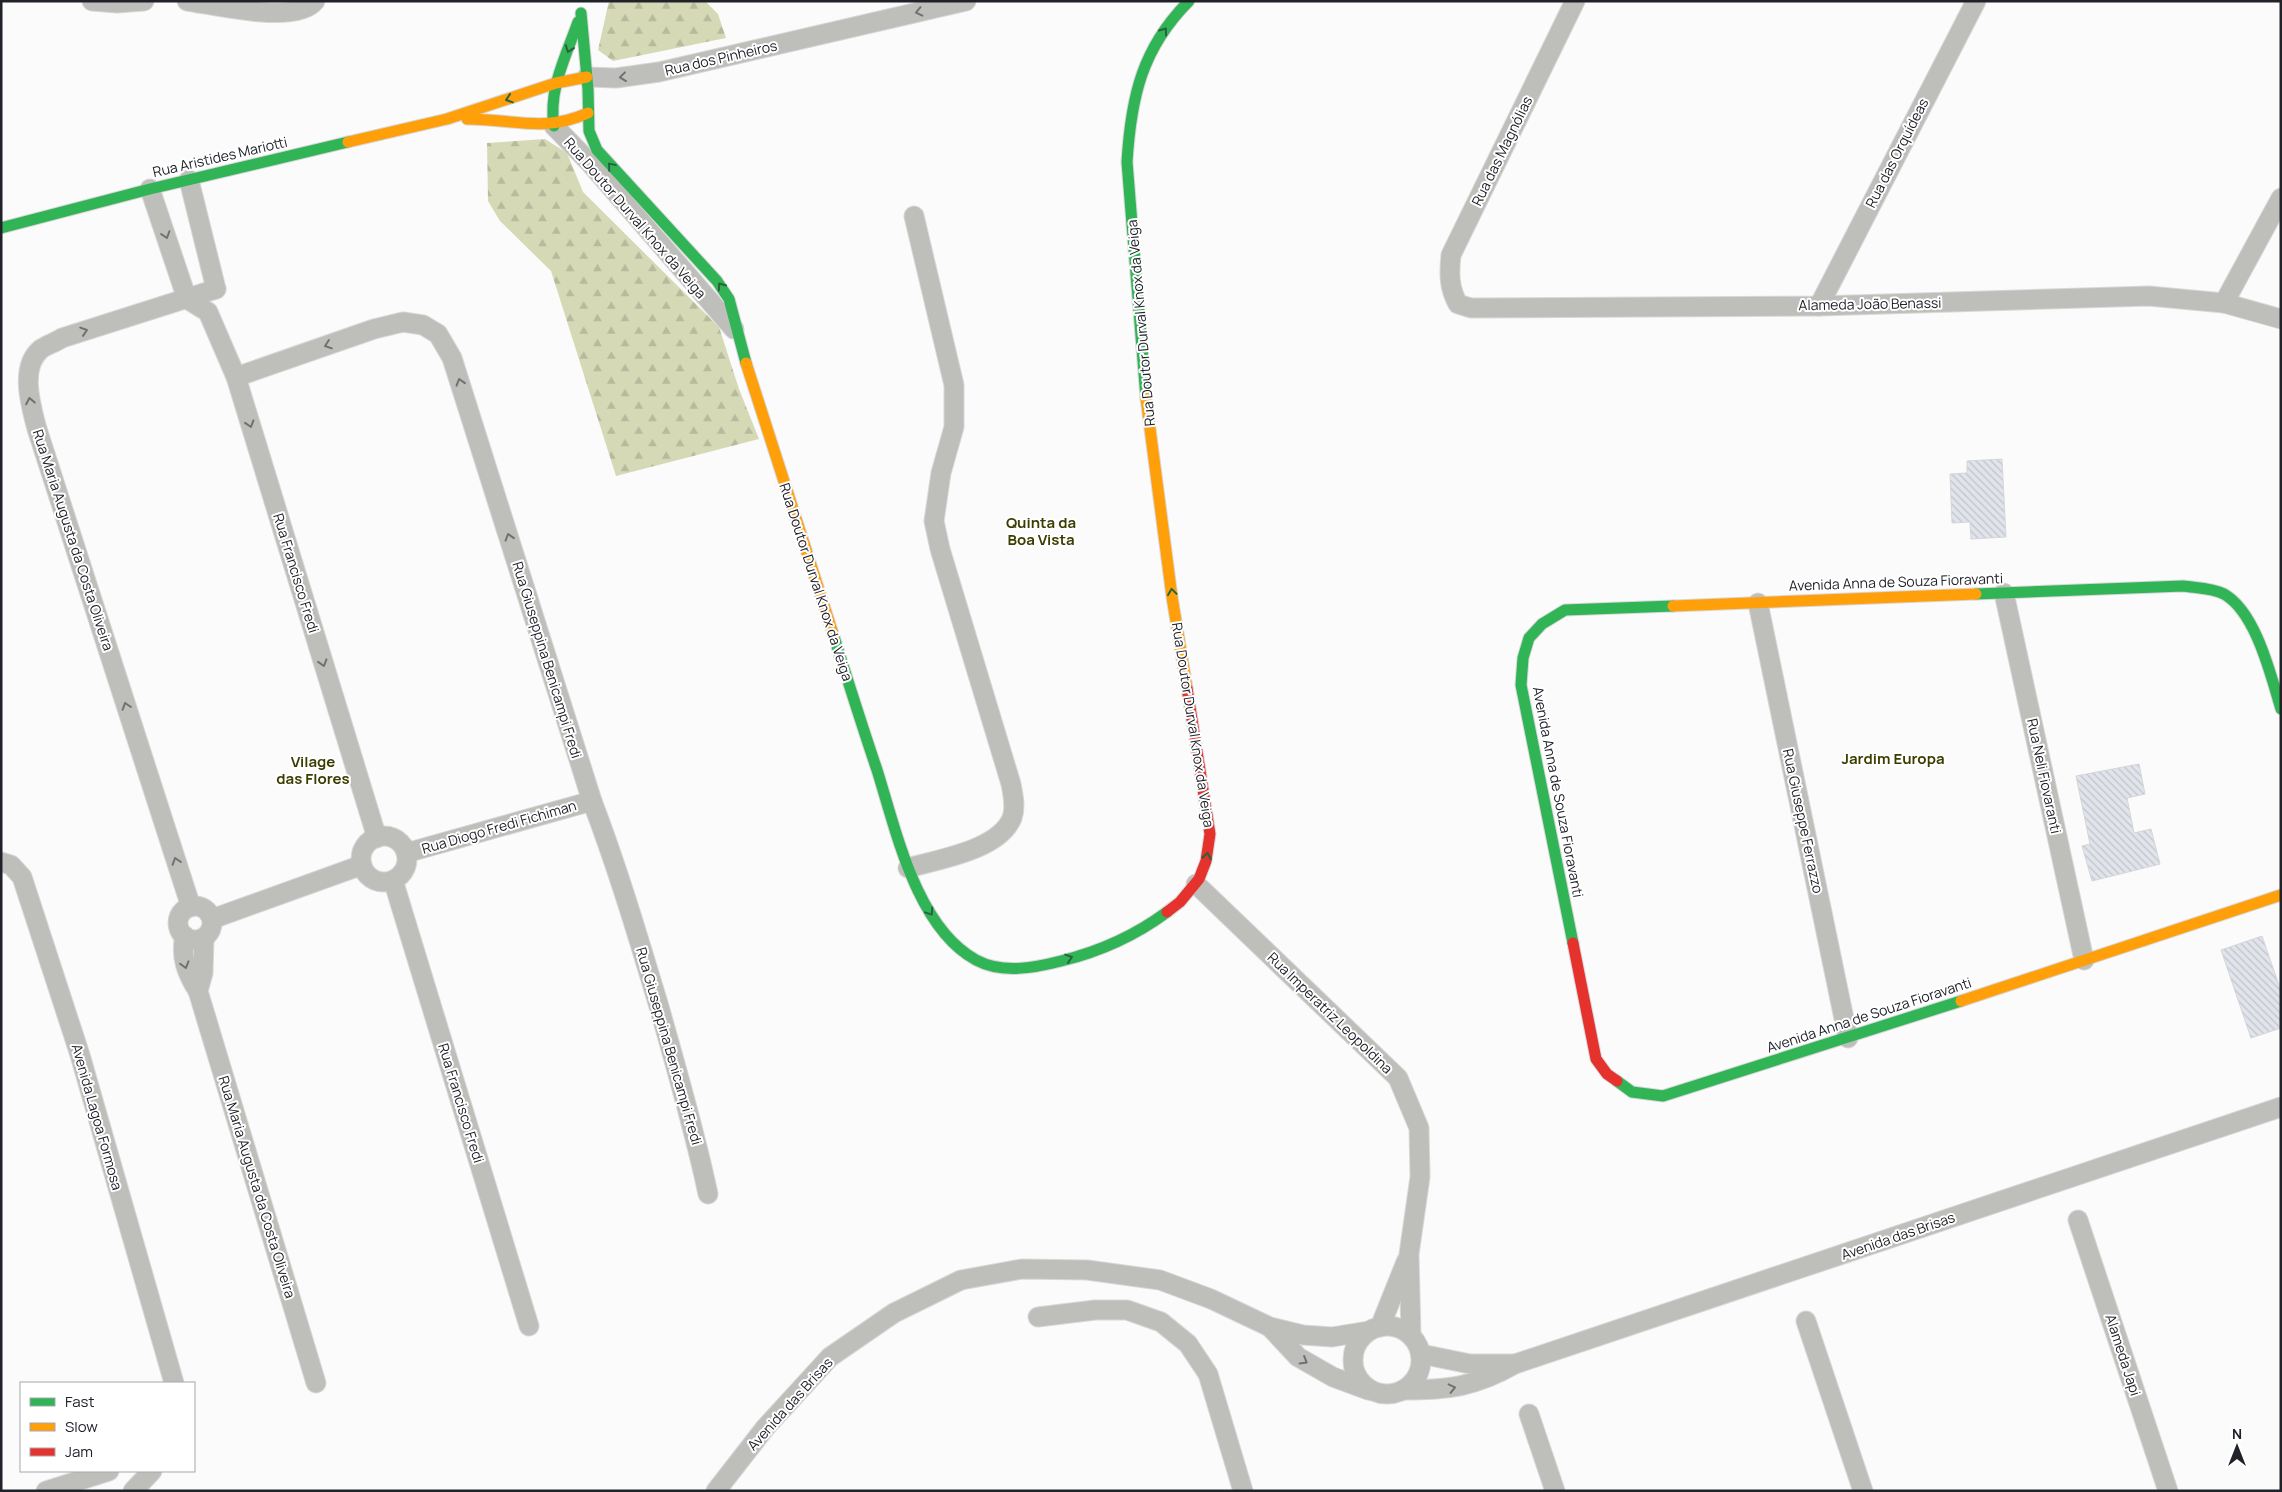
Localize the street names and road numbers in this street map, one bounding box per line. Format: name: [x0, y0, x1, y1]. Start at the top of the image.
street label: Rua dos Pinheiros: [663, 35, 779, 80]
street label: Rua das Magnólias: [1467, 93, 1536, 209]
street label: Rua das Orquídeas: [1861, 95, 1932, 211]
street label: Rua Aristides Mariotti: [151, 132, 289, 181]
street label: Rua Doutor Durval Knox da Veiga: [560, 133, 711, 302]
street label: Rua Doutor Durval Knox da Veiga: [1122, 219, 1159, 427]
street label: Alameda João Benassi: [1798, 293, 1942, 314]
street label: Rua Maria Augusta da Costa Oliveira: [29, 427, 118, 653]
street label: Rua Doutor Durval Knox da Veiga: [775, 480, 858, 683]
street label: Rua Francisco Fredi: [269, 511, 324, 635]
street label: Rua Giuseppina Benicampi Fredi: [508, 559, 587, 761]
street label: Avenida Anna de Souza Fioravanti: [1789, 568, 2003, 595]
street label: Rua Doutor Durval Knox da Veiga: [1168, 621, 1219, 829]
street label: Avenida Anna de Souza Fioravanti: [1529, 685, 1588, 899]
street label: Rua Neli Fiovaranti: [2023, 717, 2066, 835]
street label: Rua Giuseppe Ferrazzo: [1779, 747, 1828, 895]
street label: Rua Diogo Fredi Fichiman: [419, 795, 578, 858]
street label: Rua Giuseppina Benicampi Fredi: [632, 945, 707, 1147]
street label: Rua Imperatriz Leopoldina: [1264, 948, 1397, 1078]
street label: Avenida Anna de Souza Fioravanti: [1764, 972, 1974, 1057]
street label: Rua Francisco Fredi: [434, 1041, 489, 1165]
street label: Avenida Lagoa Formosa: [68, 1042, 127, 1192]
street label: Rua Maria Augusta da Costa Oliveira: [215, 1073, 300, 1300]
street label: Avenida das Brisas: [1838, 1207, 1957, 1264]
street label: Alameda Japi: [2101, 1312, 2146, 1398]
street label: Avenida das Brisas: [743, 1353, 837, 1454]

